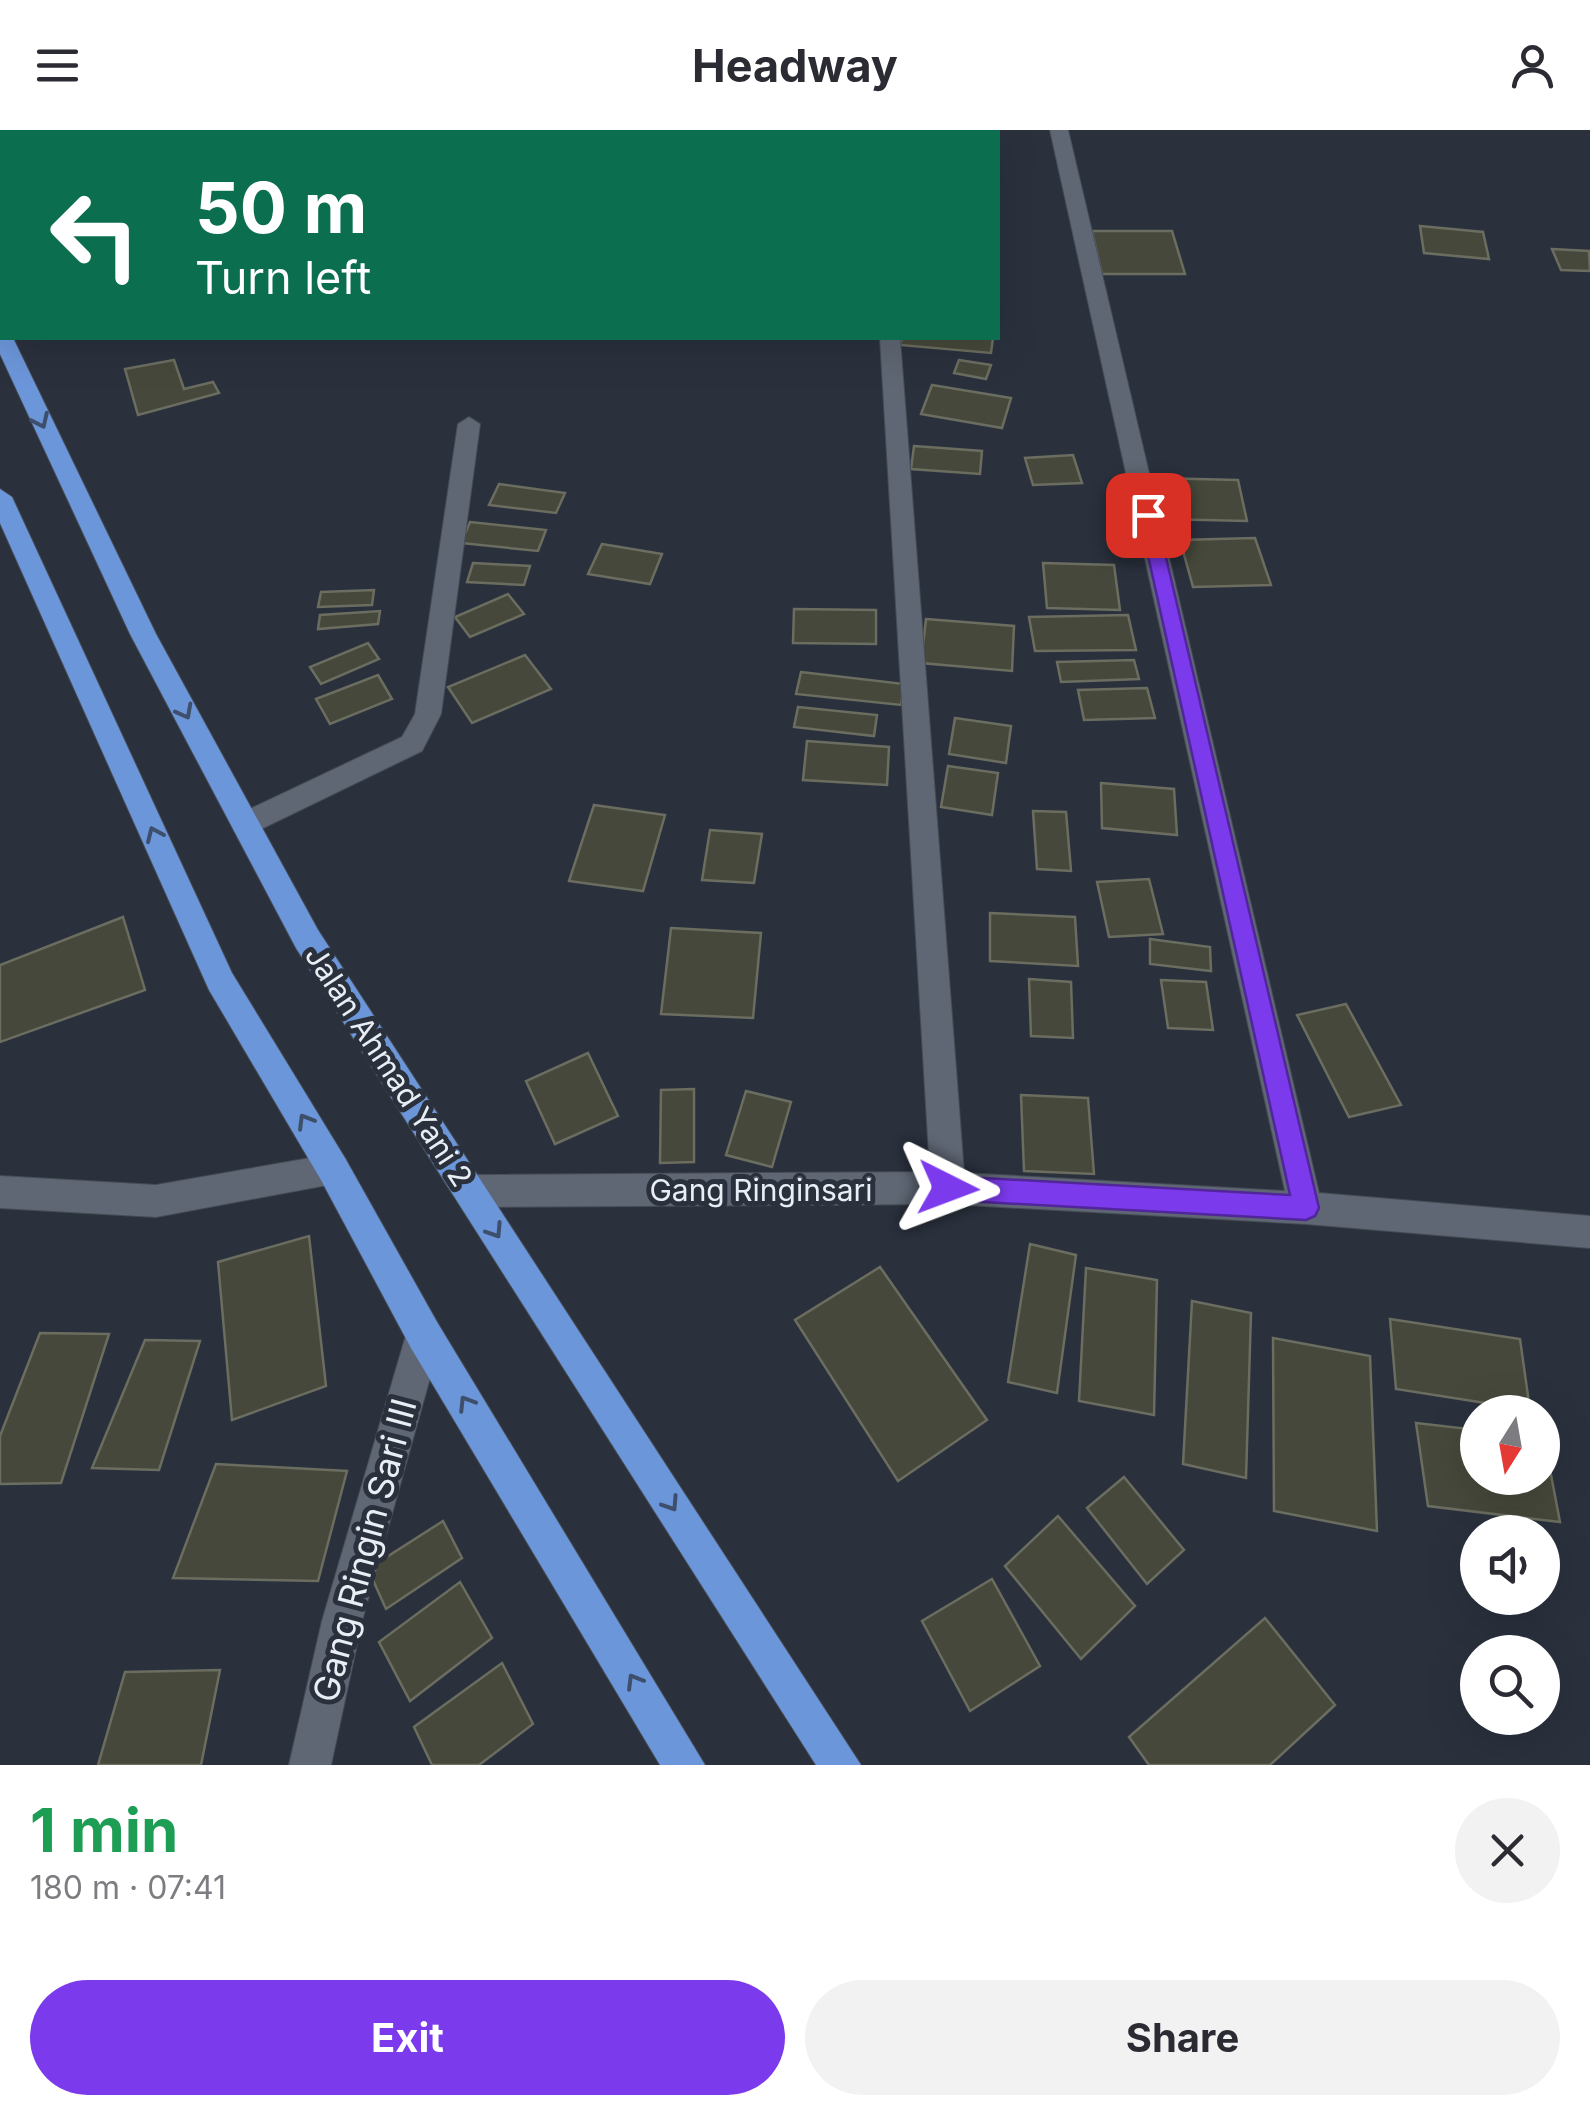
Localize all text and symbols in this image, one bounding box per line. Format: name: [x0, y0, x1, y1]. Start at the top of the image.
icon: menu: [30, 38, 85, 93]
text: Headway: [692, 38, 898, 93]
icon: person: [1505, 38, 1560, 93]
text: 50 m: [195, 165, 367, 250]
icon: left: [30, 170, 160, 300]
text: Turn left: [195, 250, 371, 305]
one-way arrow: [29, 410, 49, 428]
pin: [1106, 473, 1191, 558]
icon: arrive: [1121, 488, 1176, 543]
one-way arrow: [173, 701, 192, 720]
one-way arrow: [146, 826, 166, 844]
street label: Jalan Ahmad Yani 2: [298, 939, 480, 1193]
one-way arrow: [298, 1114, 317, 1132]
position arrow: [896, 1136, 1000, 1240]
street label: Gang Ringinsari: [649, 1172, 873, 1208]
one-way arrow: [482, 1220, 501, 1238]
street label: Gang Ringin Sari III: [303, 1394, 425, 1706]
north arrow: [1460, 1395, 1560, 1495]
map controls: [1460, 1395, 1560, 1735]
one-way arrow: [459, 1396, 478, 1414]
one-way arrow: [658, 1494, 677, 1512]
button: sound: [1460, 1515, 1560, 1615]
button: search: [1460, 1635, 1560, 1735]
one-way arrow: [627, 1674, 646, 1692]
text: 1 min: [30, 1794, 178, 1866]
button: close: [1455, 1798, 1560, 1903]
text: 180 m · 07:41: [30, 1868, 226, 1907]
button: Exit: [30, 1980, 785, 2095]
button: Share: [805, 1980, 1560, 2095]

